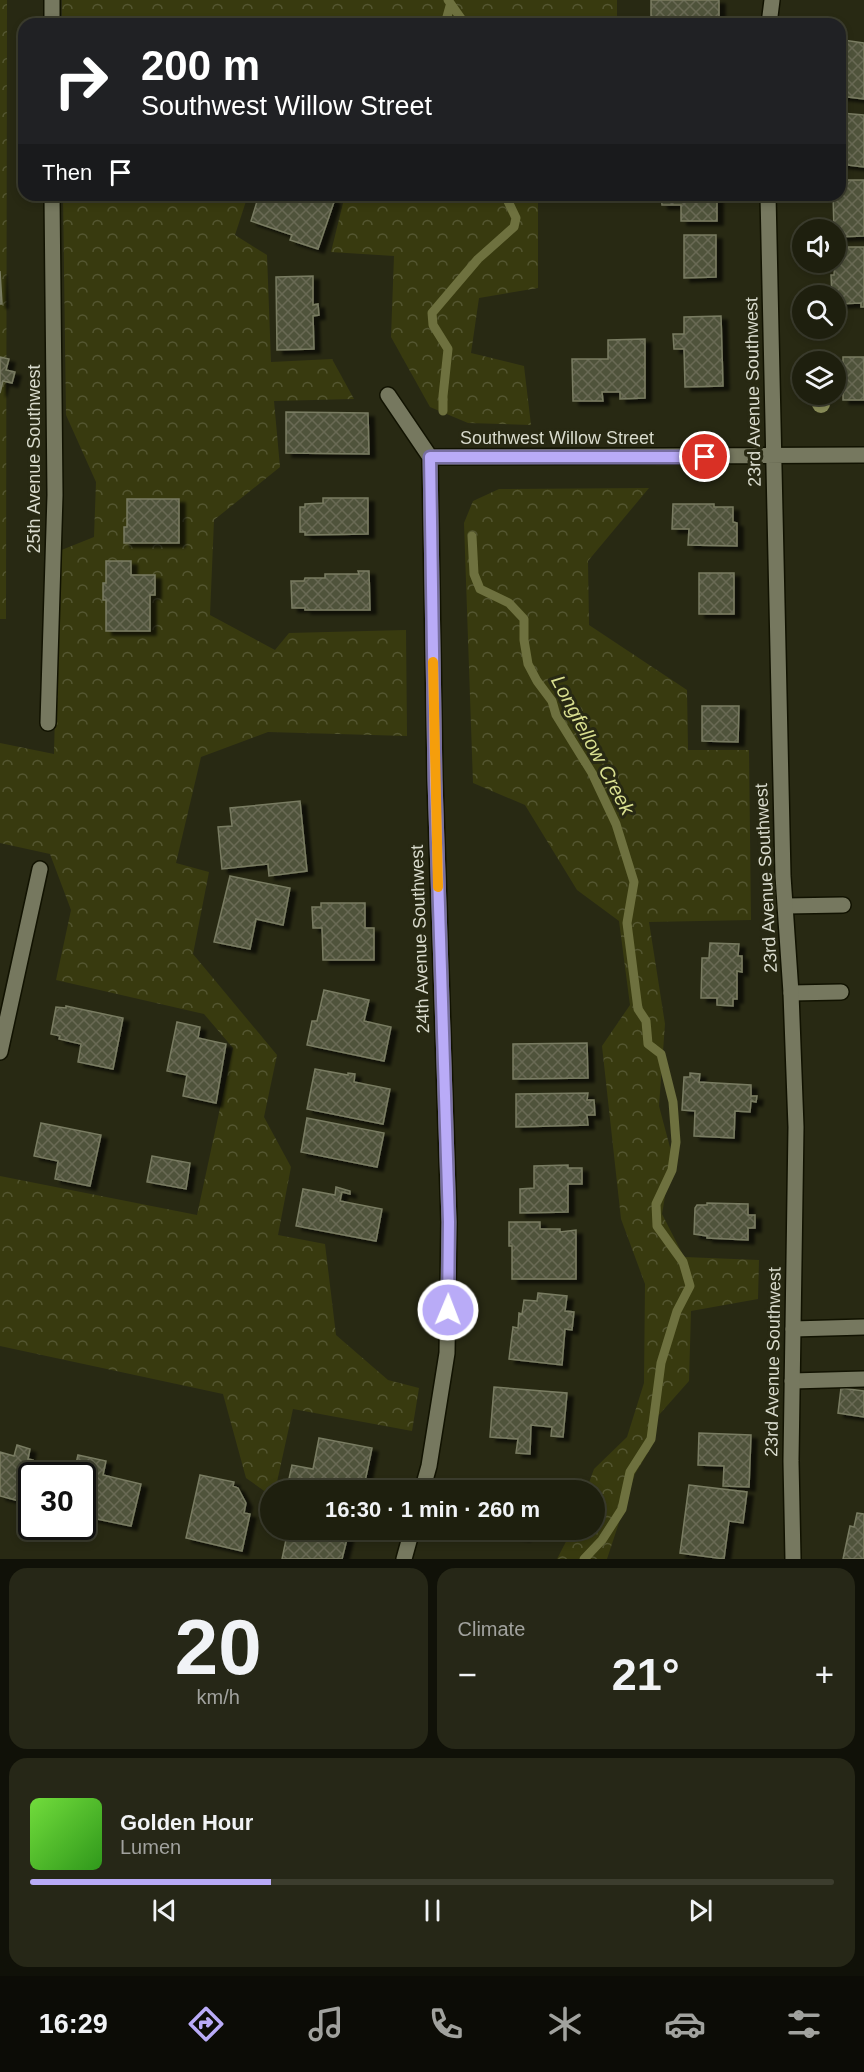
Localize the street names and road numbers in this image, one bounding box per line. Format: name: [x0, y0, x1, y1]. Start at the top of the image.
street label: 23rd Avenue Southwest: [741, 297, 765, 487]
street label: 25th Avenue Southwest: [24, 365, 44, 553]
street label: Southwest Willow Street: [460, 428, 654, 448]
street label: 23rd Avenue Southwest: [751, 783, 781, 973]
street label: 24th Avenue Southwest: [407, 844, 433, 1034]
street label: 23rd Avenue Southwest: [761, 1267, 785, 1457]

